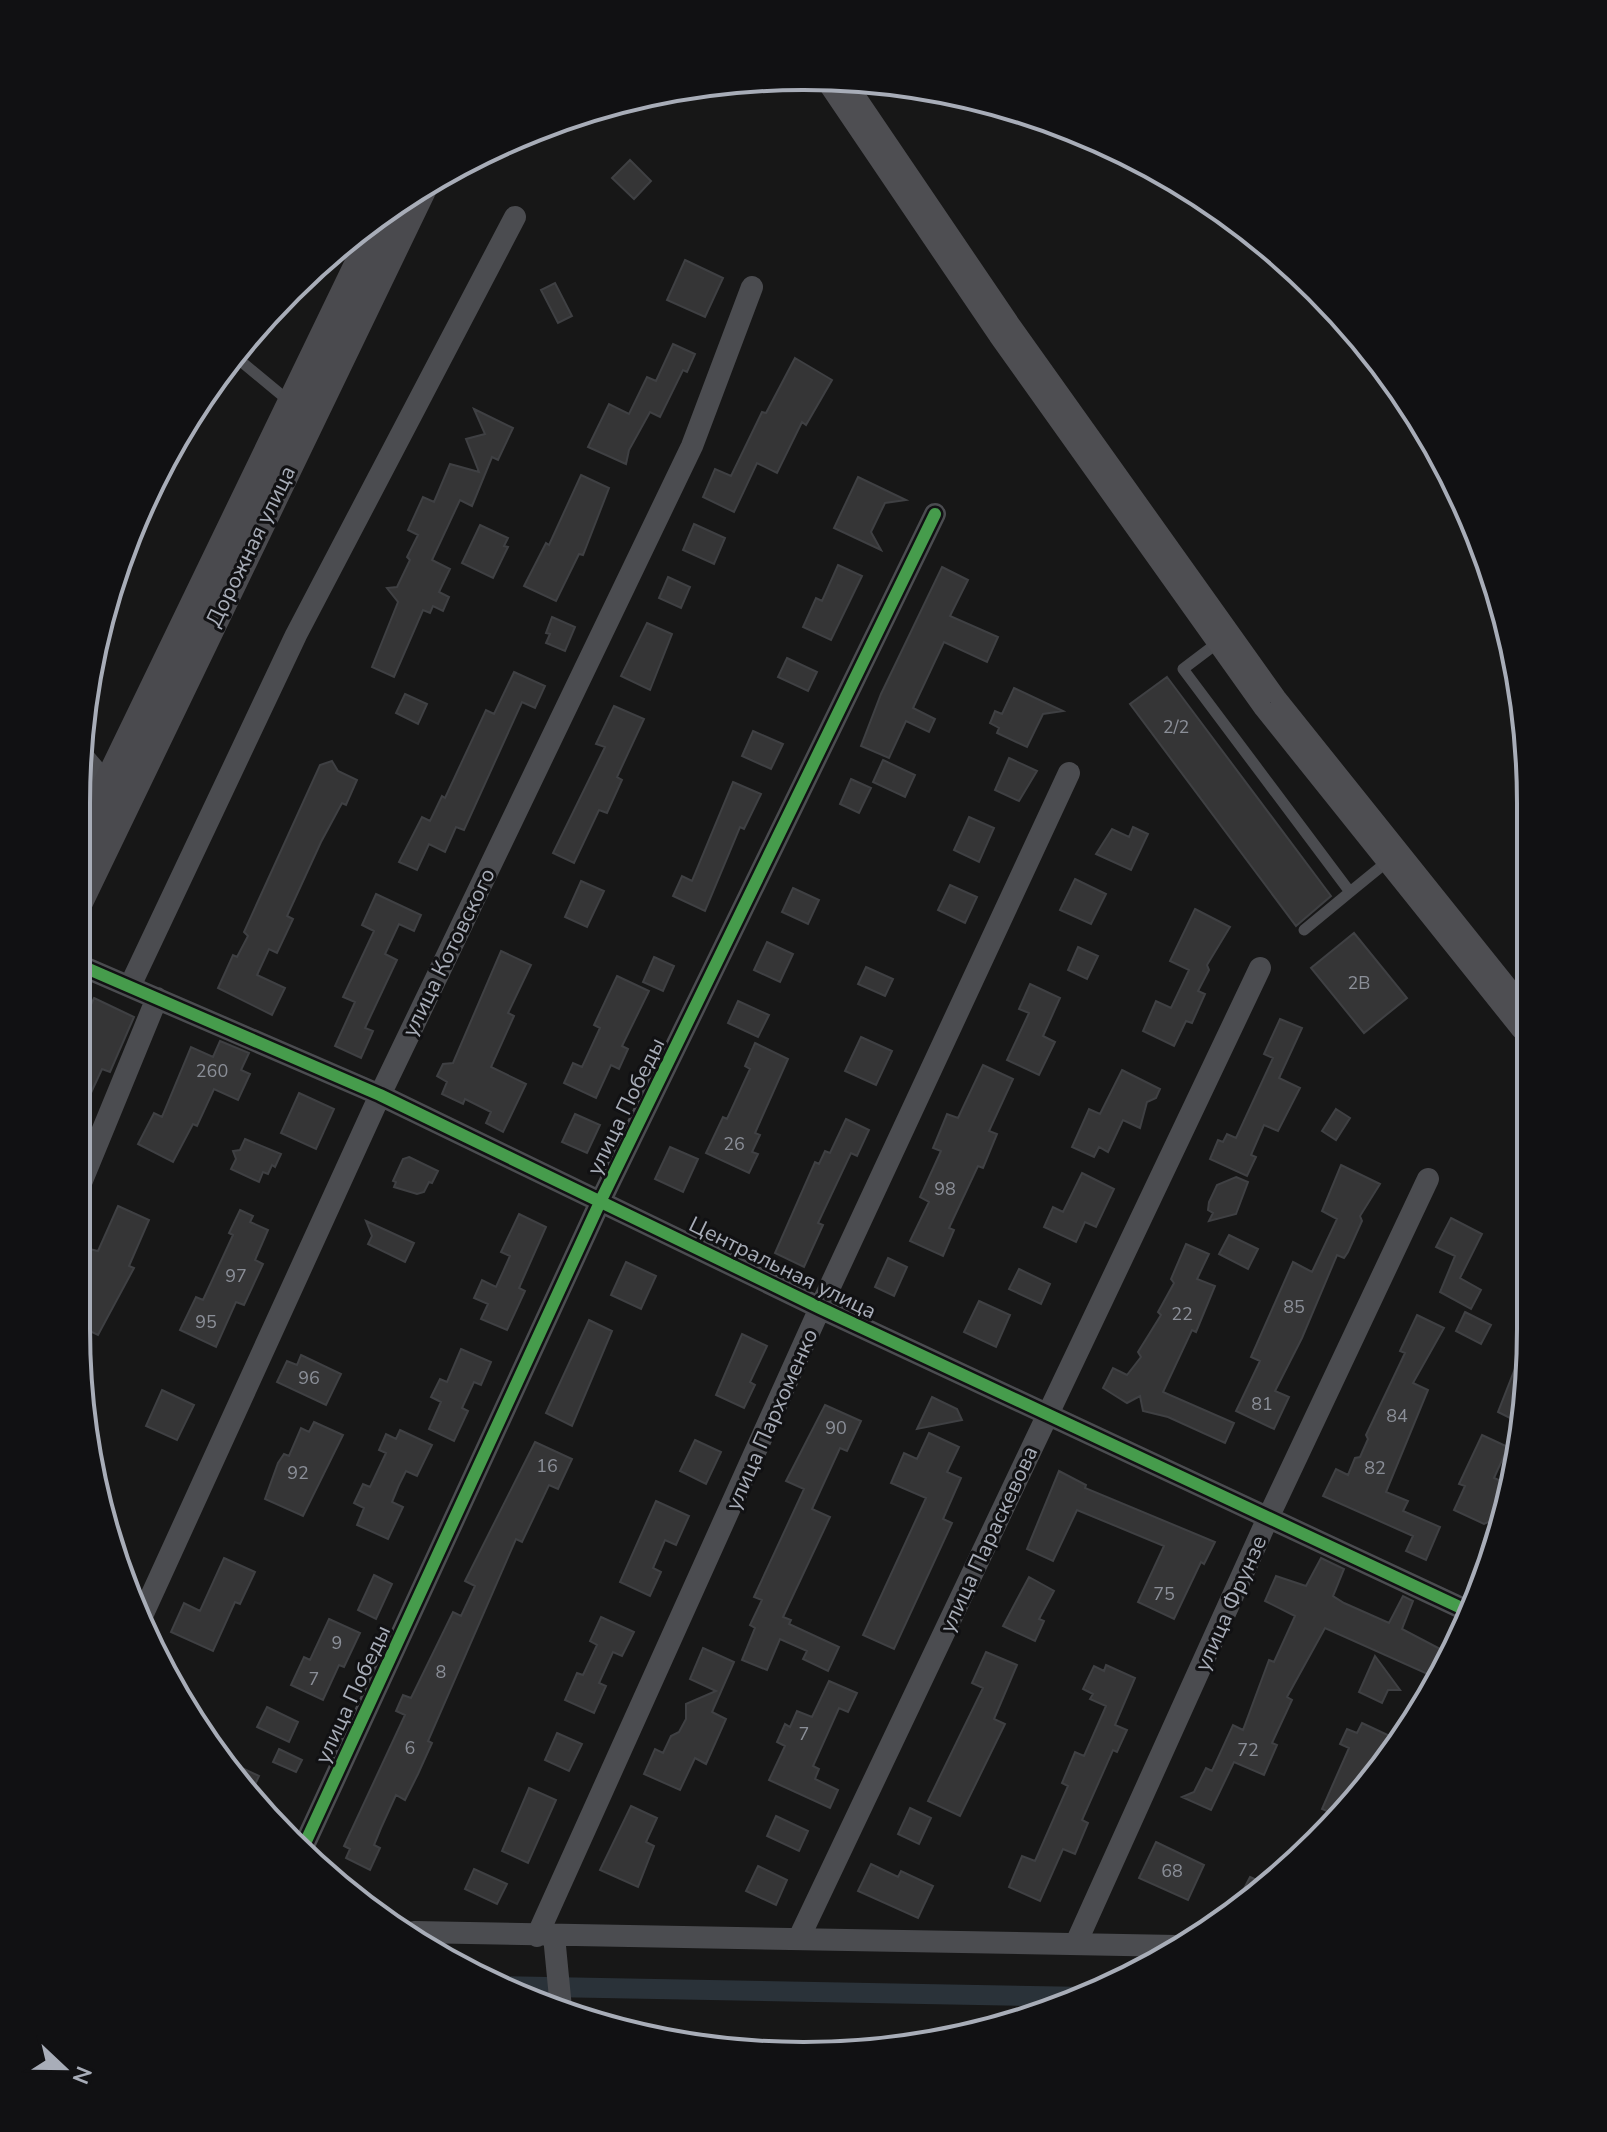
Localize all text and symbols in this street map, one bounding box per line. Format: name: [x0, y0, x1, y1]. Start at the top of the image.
street label: Дорожная улица: [199, 461, 303, 632]
house number: 2/2: [1163, 715, 1189, 739]
street label: улица Котовского: [395, 863, 503, 1042]
house number: 2В: [1348, 971, 1370, 995]
street label: улица Победы: [580, 1033, 672, 1180]
house number: 260: [196, 1059, 228, 1083]
house number: 26: [723, 1132, 745, 1156]
house number: 98: [934, 1177, 956, 1201]
street label: Центральная улица: [684, 1209, 881, 1326]
house number: 97: [225, 1264, 247, 1288]
house number: 85: [1283, 1295, 1305, 1319]
house number: 22: [1171, 1302, 1193, 1326]
house number: 95: [195, 1310, 217, 1334]
street label: улица Пархоменко: [718, 1324, 825, 1515]
house number: 96: [298, 1366, 320, 1390]
house number: 81: [1251, 1392, 1273, 1416]
house number: 84: [1386, 1404, 1408, 1428]
house number: 90: [825, 1416, 847, 1440]
street label: улица Параскевова: [932, 1441, 1045, 1638]
house number: 16: [536, 1454, 558, 1478]
house number: 82: [1364, 1456, 1386, 1480]
house number: 92: [287, 1461, 309, 1485]
street label: улица Фрунзе: [1188, 1531, 1274, 1676]
house number: 75: [1153, 1582, 1175, 1606]
street label: улица Победы: [308, 1620, 398, 1769]
house number: 9: [332, 1631, 342, 1655]
house number: 8: [436, 1660, 446, 1684]
house number: 7: [309, 1667, 319, 1691]
house number: 7: [799, 1722, 809, 1746]
house number: 6: [405, 1736, 415, 1760]
house number: 72: [1237, 1738, 1259, 1762]
house number: 68: [1161, 1859, 1183, 1883]
north arrow: [24, 2028, 104, 2108]
text: N: [65, 2062, 99, 2088]

